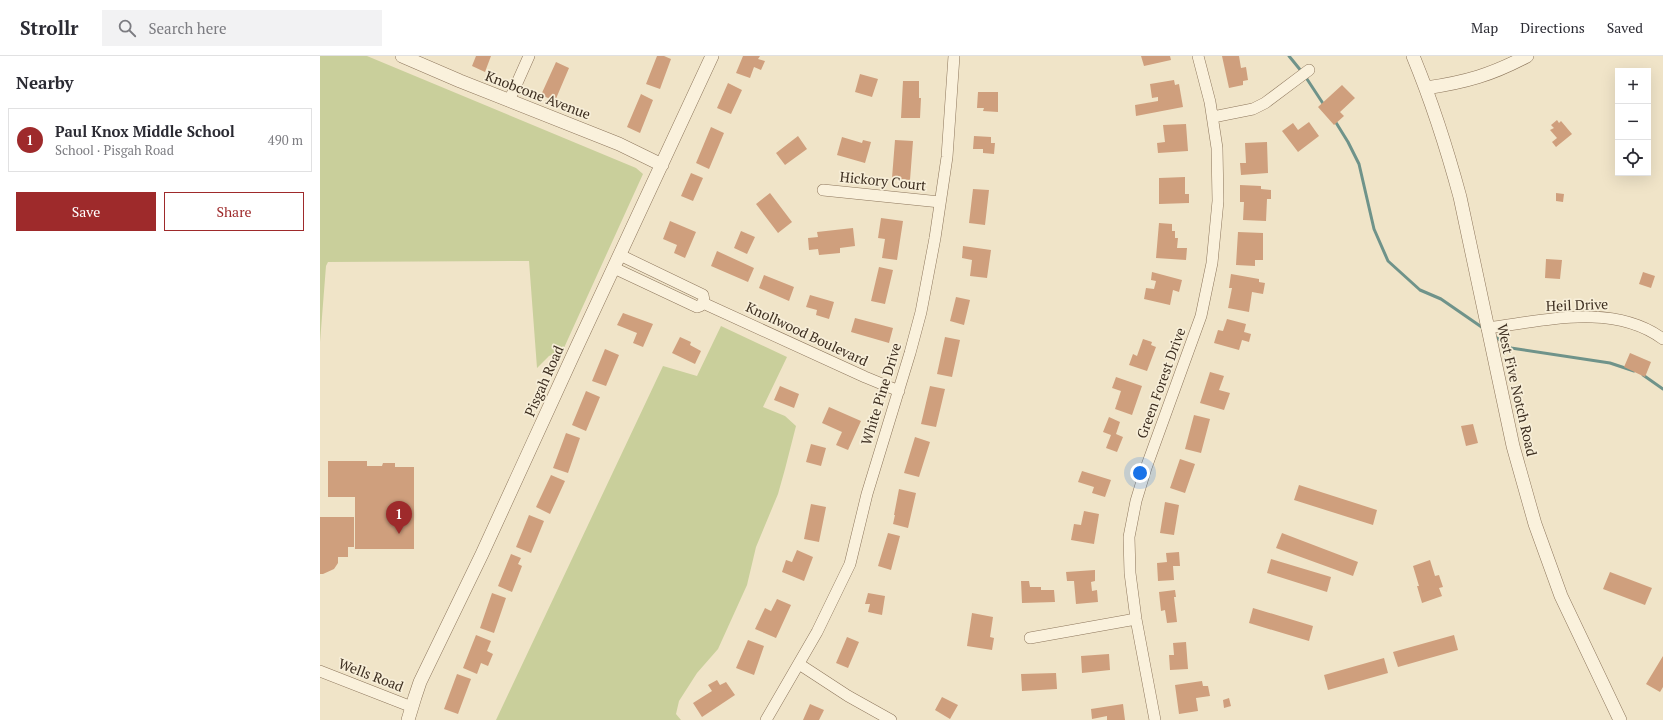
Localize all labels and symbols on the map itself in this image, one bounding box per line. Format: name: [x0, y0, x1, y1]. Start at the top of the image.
street label: Knobcone Avenue: [483, 66, 593, 123]
street label: Hickory Court: [839, 167, 928, 195]
street label: Heil Drive: [1545, 294, 1609, 315]
street label: Knollwood Boulevard: [743, 297, 872, 370]
street label: West Five Notch Road: [1493, 322, 1542, 458]
street label: Green Forest Drive: [1132, 325, 1189, 441]
street label: White Pine Drive: [856, 340, 905, 447]
street label: Pisgah Road: [519, 342, 568, 419]
your location: [1130, 463, 1150, 483]
pin: 1: [386, 501, 412, 534]
street label: Wells Road: [336, 653, 407, 696]

